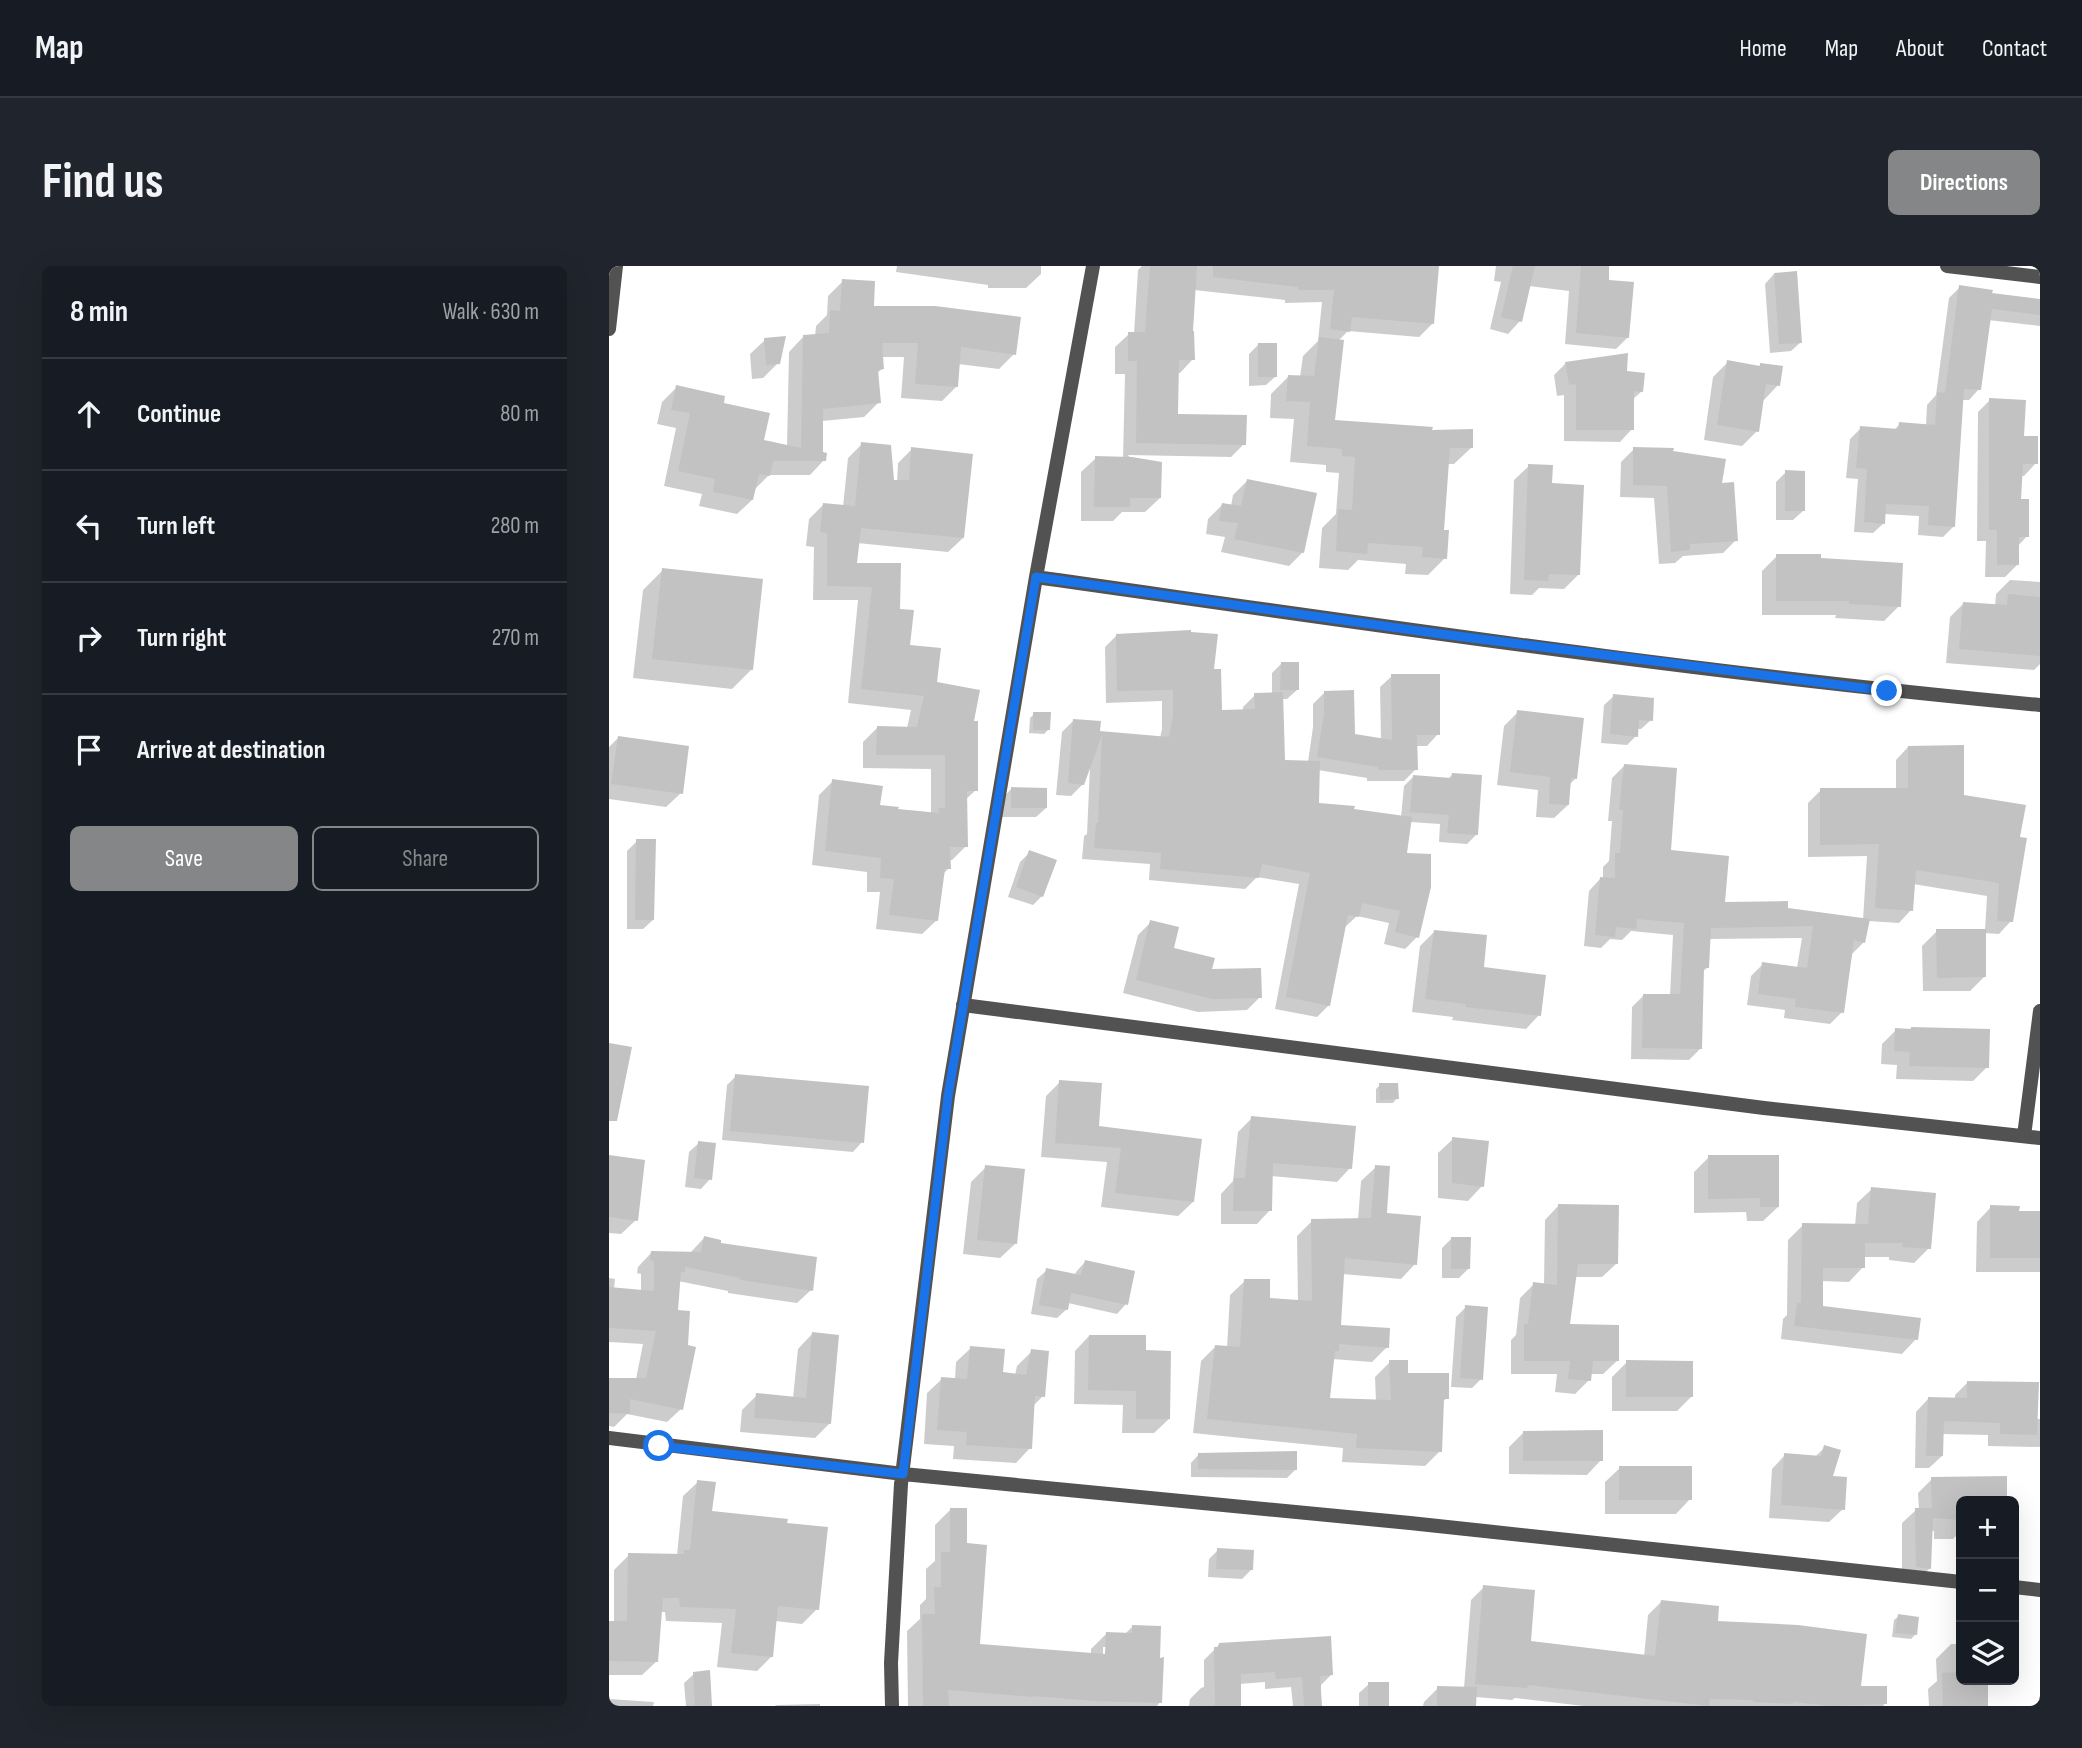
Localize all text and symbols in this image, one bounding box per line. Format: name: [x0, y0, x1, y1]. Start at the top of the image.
text: Map: [35, 28, 84, 68]
text: Home: [1739, 34, 1787, 63]
text: Map: [1825, 34, 1858, 63]
text: About: [1896, 34, 1944, 63]
text: Contact: [1982, 34, 2047, 63]
button: Directions: [1888, 150, 2040, 215]
text: Find us: [42, 153, 164, 212]
text: 8 min: [70, 294, 128, 330]
text: Walk · 630 m: [442, 298, 539, 326]
icon: ahead: [70, 395, 108, 433]
text: Continue: [137, 399, 221, 430]
text: 80 m: [500, 400, 539, 428]
icon: left: [70, 507, 108, 545]
text: Turn left: [137, 511, 215, 542]
text: 280 m: [491, 512, 539, 540]
icon: right: [70, 619, 108, 657]
text: Turn right: [137, 623, 226, 654]
text: 270 m: [492, 624, 539, 652]
route end: [1871, 675, 1902, 706]
icon: arrive: [70, 731, 108, 769]
text: Arrive at destination: [137, 735, 325, 766]
button: Save: [70, 826, 298, 891]
button: Share: [312, 826, 539, 891]
route start: [643, 1430, 674, 1461]
map controls: [1956, 1496, 2019, 1685]
button: +: [1956, 1496, 2019, 1559]
button: −: [1956, 1559, 2019, 1622]
button: layers: [1956, 1622, 2019, 1685]

